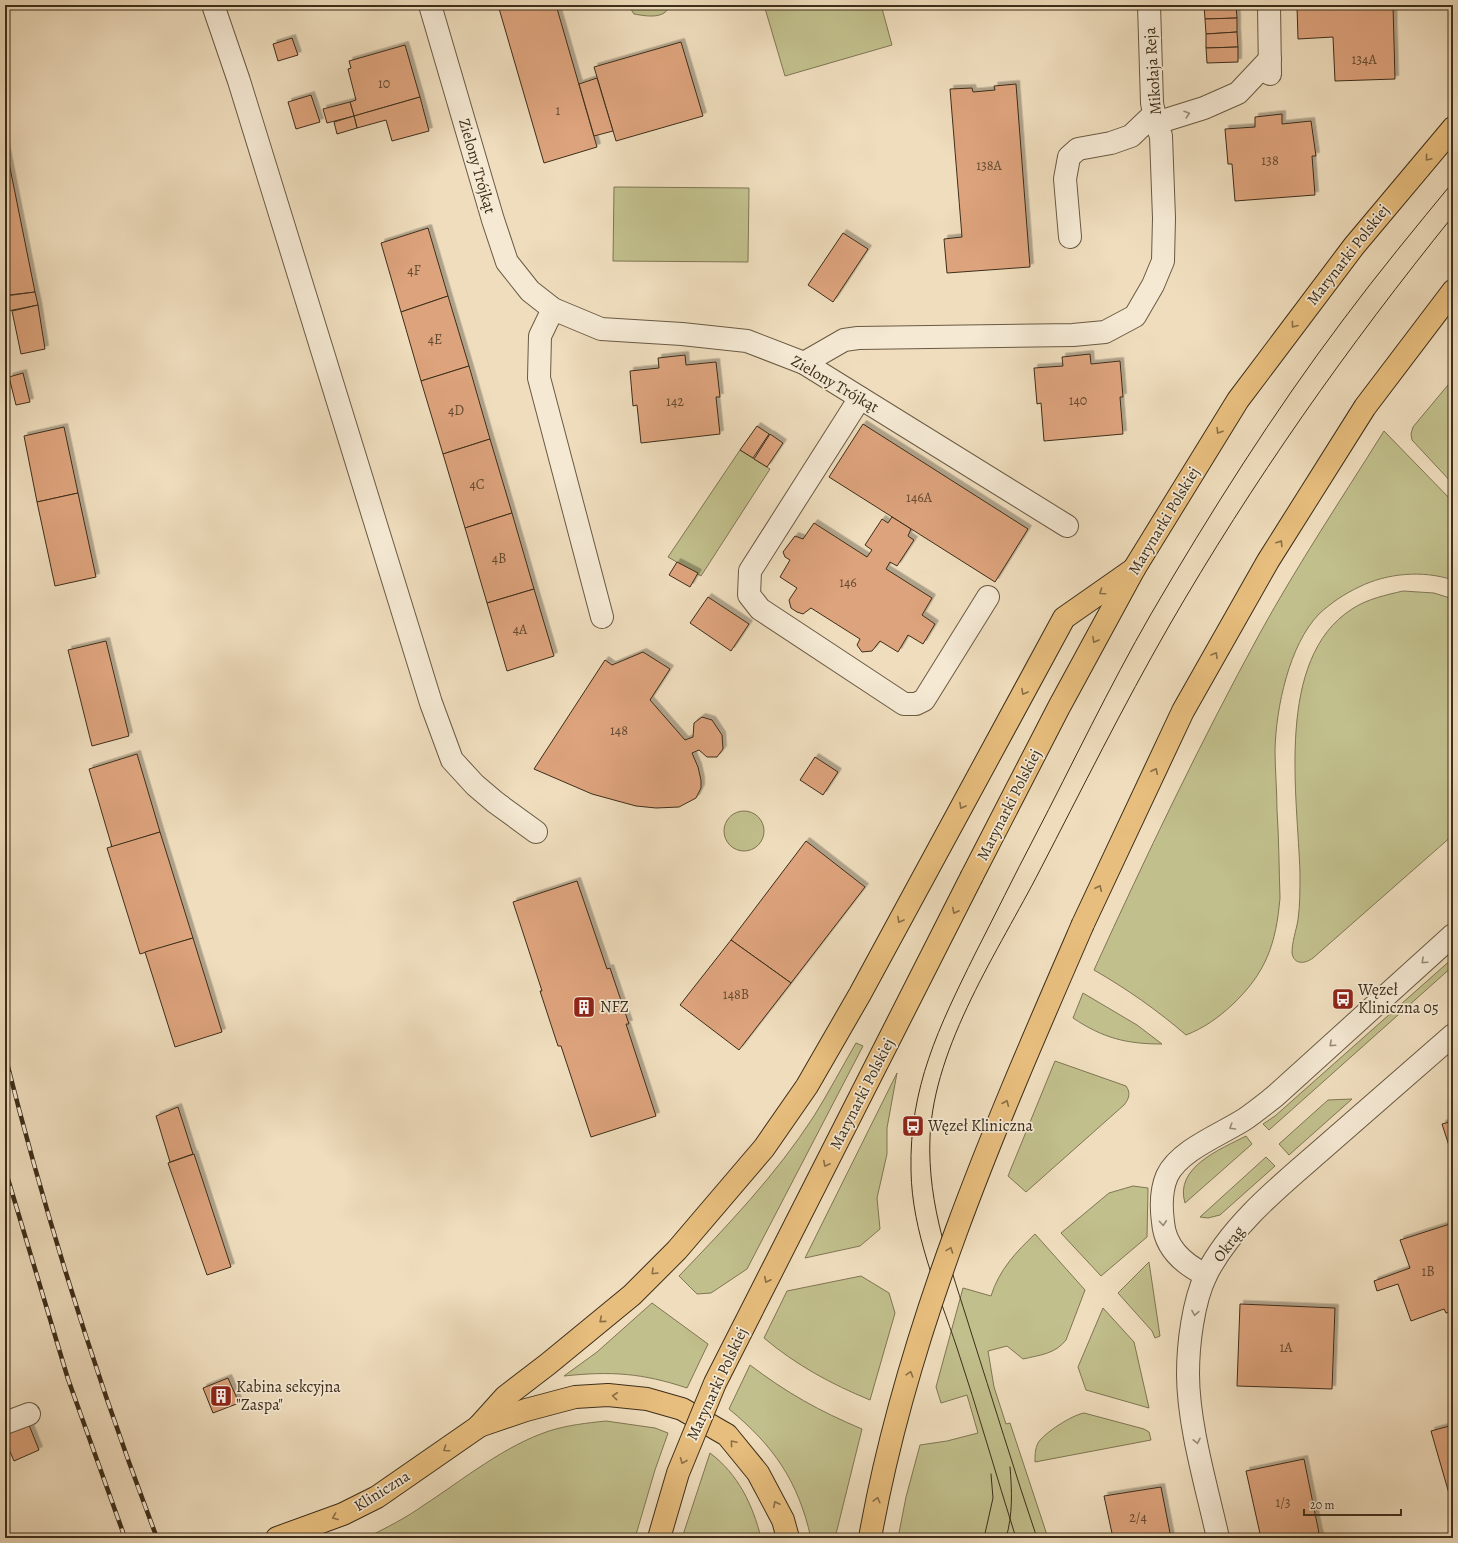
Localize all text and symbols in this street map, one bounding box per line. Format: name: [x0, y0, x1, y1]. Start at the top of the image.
street label: Mikołaja Reja: [1139, 26, 1167, 116]
house number: 134A: [1351, 50, 1377, 69]
house number: 10: [378, 74, 390, 93]
house number: 1: [556, 101, 561, 120]
one-way arrow: [1183, 110, 1190, 119]
street label: Zielony Trójkąt: [453, 116, 501, 216]
house number: 138: [1261, 151, 1279, 170]
one-way arrow: [1425, 153, 1432, 160]
house number: 138A: [976, 156, 1003, 175]
street label: Marynarki Polskiej: [1302, 200, 1394, 310]
house number: 4F: [407, 261, 421, 280]
one-way arrow: [1292, 320, 1299, 327]
house number: 4E: [428, 330, 442, 349]
street label: Zielony Trójkąt: [787, 350, 883, 418]
house number: 140: [1069, 391, 1087, 410]
house number: 142: [666, 392, 684, 411]
house number: 4D: [448, 401, 464, 420]
one-way arrow: [1217, 427, 1224, 434]
street label: Marynarki Polskiej: [1123, 463, 1205, 579]
house number: 4C: [469, 475, 485, 494]
house number: 146A: [906, 488, 933, 507]
one-way arrow: [1275, 540, 1282, 547]
house number: 4B: [492, 549, 506, 568]
house number: 146: [839, 573, 857, 592]
one-way arrow: [1099, 587, 1106, 595]
house number: 4A: [513, 620, 528, 639]
one-way arrow: [1093, 636, 1100, 643]
one-way arrow: [1210, 652, 1217, 660]
one-way arrow: [1021, 687, 1029, 695]
house number: 148: [610, 721, 628, 740]
street label: Marynarki Polskiej: [971, 745, 1047, 865]
one-way arrow: [1150, 767, 1158, 775]
one-way arrow: [959, 802, 967, 809]
one-way arrow: [1094, 885, 1102, 893]
one-way arrow: [952, 906, 959, 914]
one-way arrow: [897, 916, 905, 923]
one-way arrow: [1421, 957, 1429, 964]
place label: Węzeł Kliniczna 05: [1357, 979, 1439, 1019]
house number: 148B: [723, 985, 749, 1004]
bus stop icon: Węzeł Kliniczna 05: [1330, 986, 1356, 1012]
building icon: NFZ: [571, 994, 597, 1020]
place label: NFZ: [600, 996, 629, 1018]
street label: Marynarki Polskiej: [824, 1034, 900, 1154]
one-way arrow: [1329, 1040, 1337, 1047]
one-way arrow: [1001, 1099, 1009, 1107]
bus stop icon: Węzeł Kliniczna: [900, 1113, 926, 1139]
place label: Węzeł Kliniczna: [927, 1115, 1034, 1137]
one-way arrow: [1229, 1122, 1236, 1129]
one-way arrow: [823, 1160, 831, 1167]
one-way arrow: [1158, 1220, 1167, 1226]
street label: Okrąg: [1208, 1221, 1250, 1267]
one-way arrow: [945, 1247, 954, 1254]
house number: 1B: [1421, 1262, 1435, 1281]
one-way arrow: [651, 1267, 659, 1275]
one-way arrow: [764, 1276, 772, 1283]
one-way arrow: [1191, 1309, 1200, 1316]
one-way arrow: [599, 1315, 606, 1322]
street label: Marynarki Polskiej: [681, 1324, 753, 1444]
house number: 1A: [1280, 1338, 1293, 1357]
one-way arrow: [905, 1371, 914, 1378]
place label: Kabina sekcyjna "Zaspa": [236, 1376, 341, 1416]
building icon: Kabina sekcyjna "Zaspa": [208, 1383, 234, 1409]
one-way arrow: [612, 1392, 618, 1401]
one-way arrow: [1192, 1438, 1200, 1445]
one-way arrow: [731, 1440, 738, 1447]
one-way arrow: [443, 1444, 450, 1451]
one-way arrow: [680, 1457, 688, 1465]
street label: Kliniczna: [350, 1465, 415, 1517]
scale bar: [1304, 1491, 1401, 1517]
house number: 1/3: [1275, 1493, 1291, 1512]
one-way arrow: [872, 1497, 881, 1504]
text: 20 m: [1310, 1497, 1334, 1513]
one-way arrow: [773, 1501, 780, 1509]
house number: 2/4: [1129, 1508, 1147, 1527]
one-way arrow: [332, 1513, 339, 1521]

